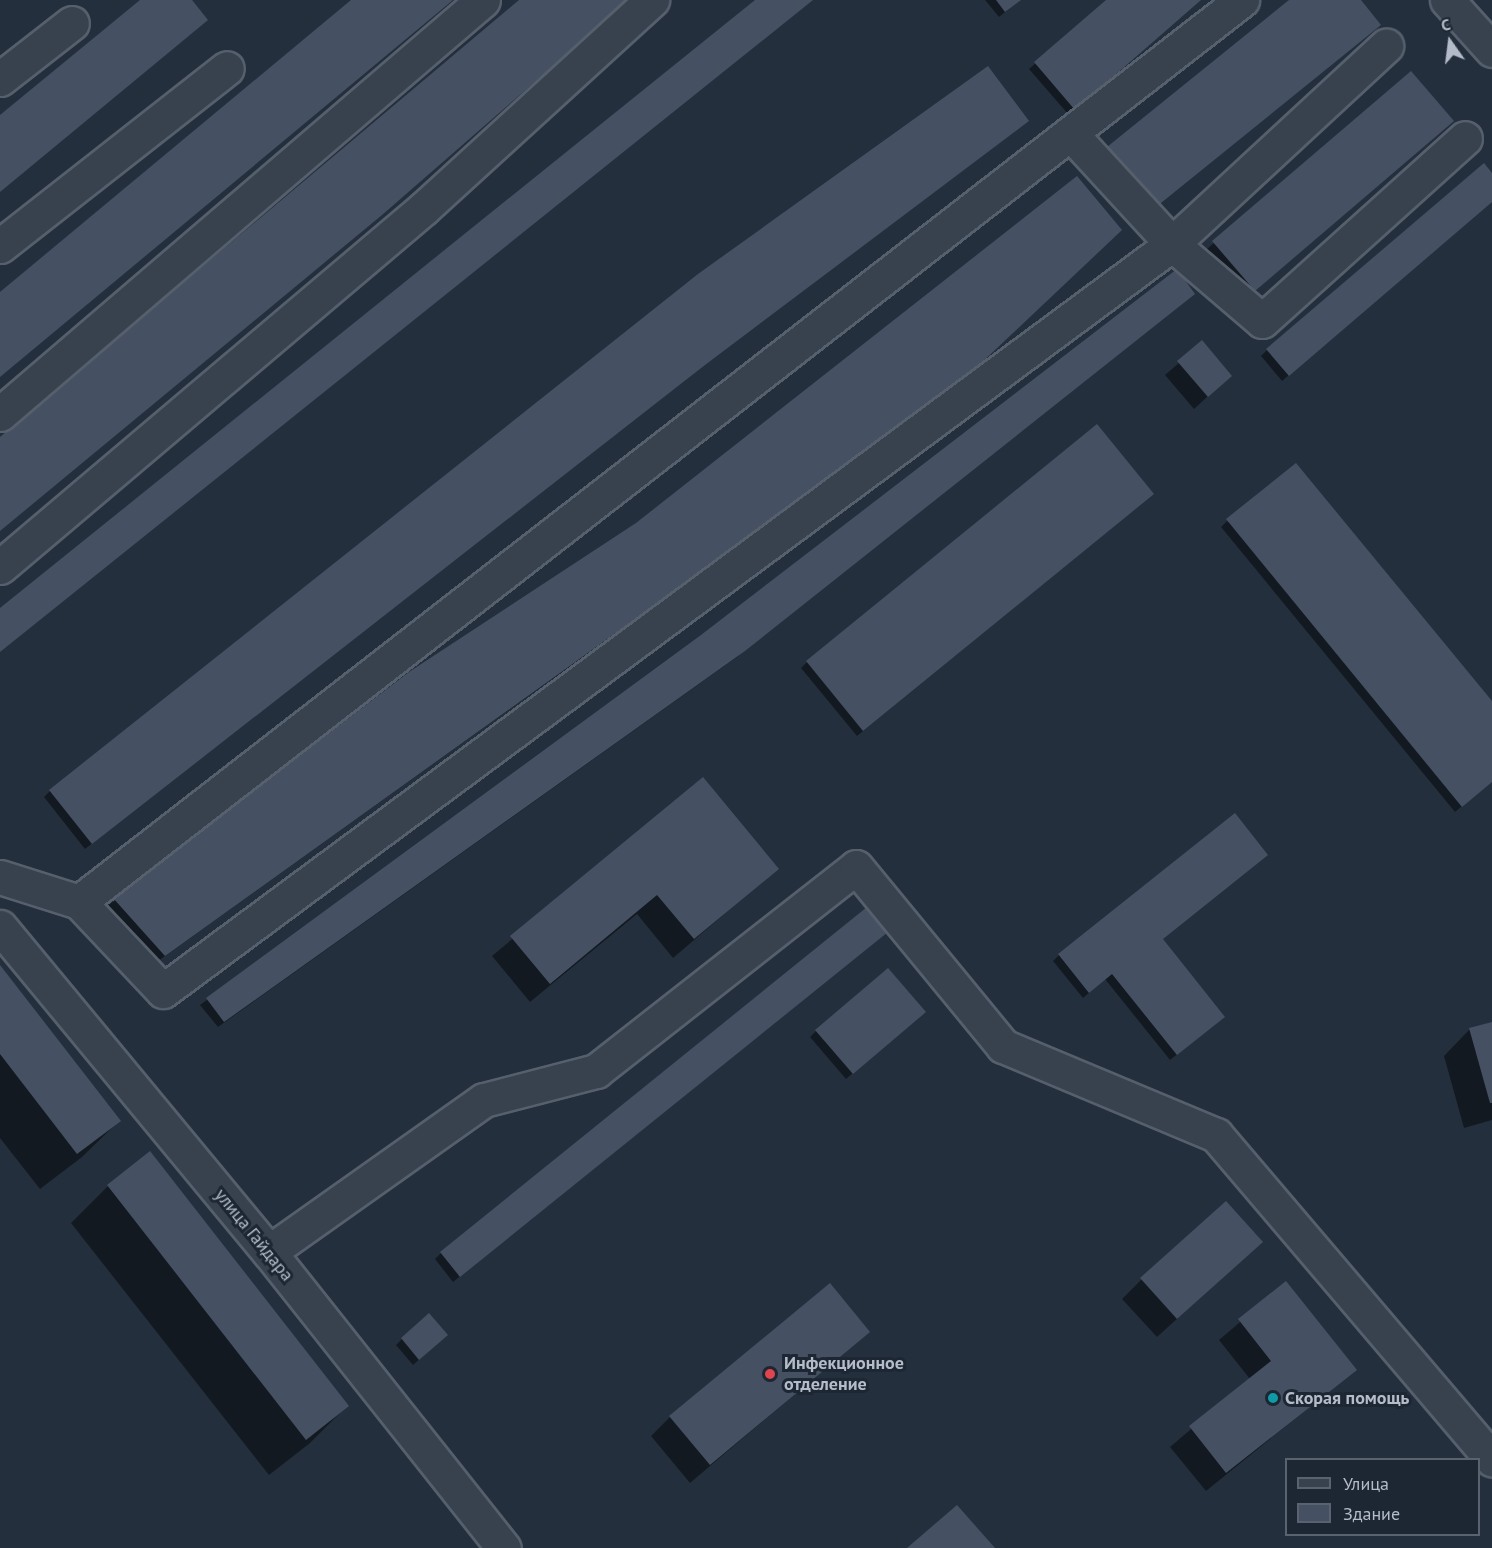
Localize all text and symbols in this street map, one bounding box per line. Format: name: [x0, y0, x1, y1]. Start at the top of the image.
north arrow: [1420, 12, 1480, 72]
text: С: [1439, 14, 1452, 35]
street label: улица Гайдара: [210, 1184, 298, 1286]
place label: Инфекционное отделение: [784, 1353, 904, 1396]
marker: Инфекционное отделение: [761, 1365, 779, 1383]
place label: Скорая помощь: [1285, 1387, 1409, 1409]
marker: Скорая помощь: [1266, 1391, 1280, 1405]
legend: [1285, 1458, 1480, 1536]
text: Улица: [1343, 1472, 1389, 1495]
text: Здание: [1343, 1502, 1400, 1525]

